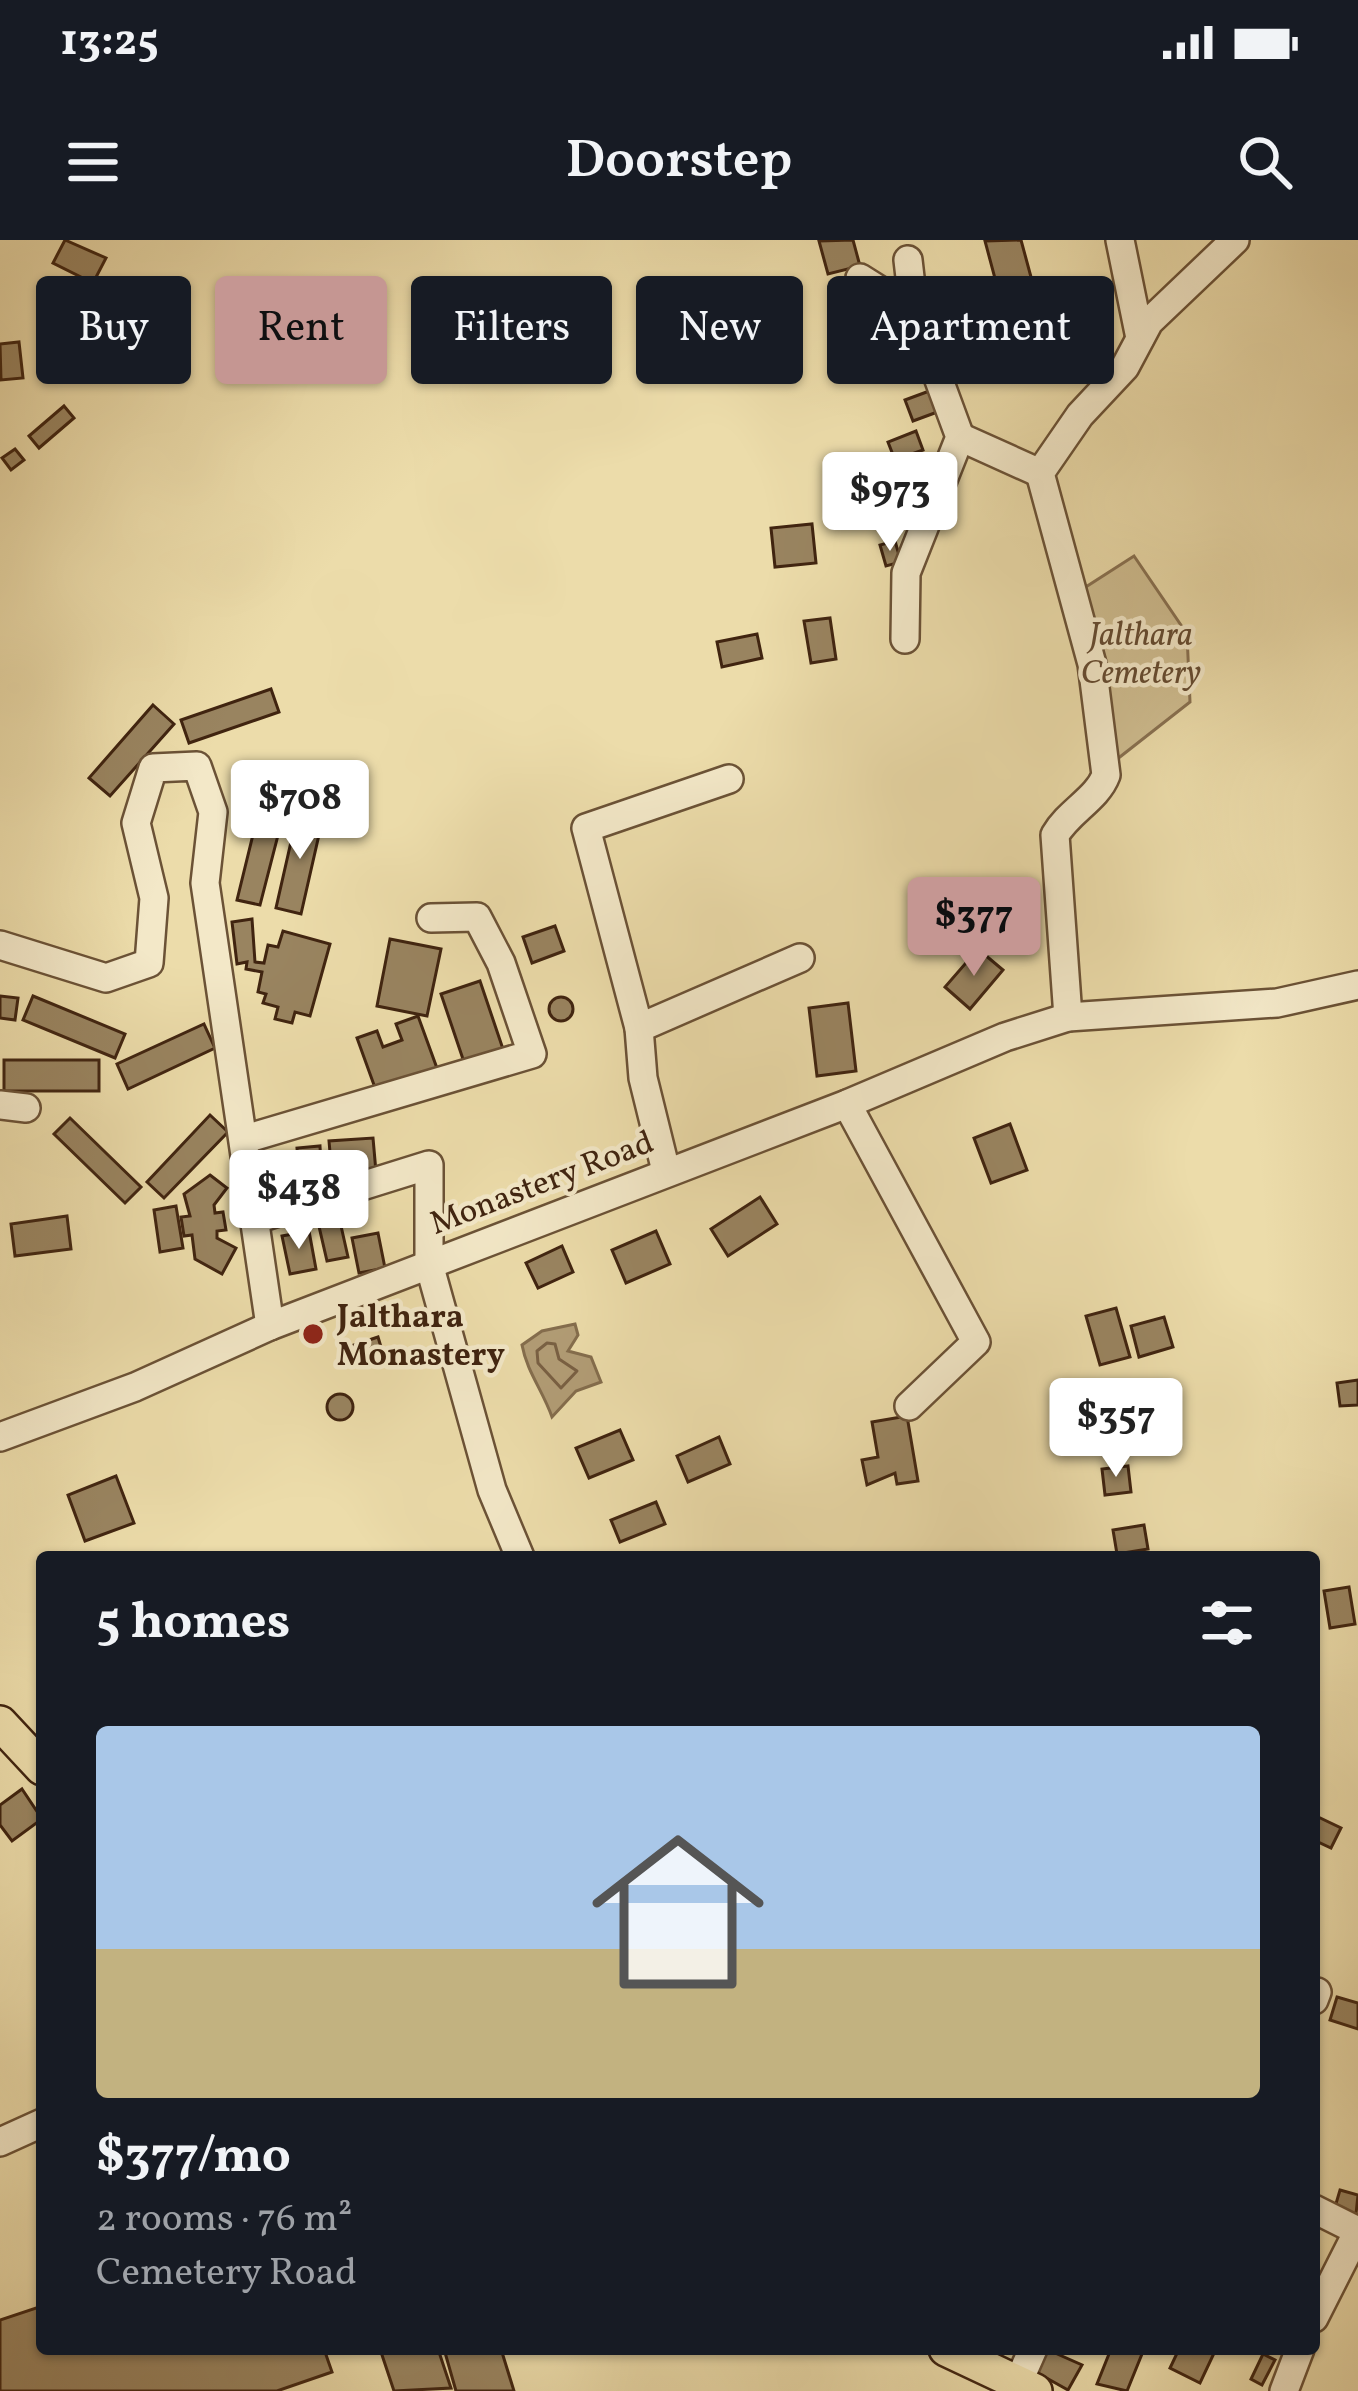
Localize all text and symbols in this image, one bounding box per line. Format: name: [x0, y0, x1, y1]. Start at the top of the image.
text: 13:25: [60, 11, 159, 74]
text: Doorstep: [566, 125, 792, 200]
icon: menu: [60, 129, 126, 195]
icon: search: [1232, 129, 1298, 195]
chip: Buy: [36, 276, 191, 384]
chip: Rent: [215, 276, 387, 384]
chip: Filters: [411, 276, 612, 384]
chip: New: [636, 276, 803, 384]
chip: Apartment: [827, 276, 1114, 384]
pin: $973: [819, 452, 961, 554]
text: $973: [849, 464, 931, 518]
park label: Jalthara Cemetery: [1081, 614, 1201, 698]
pin: $708: [229, 760, 371, 862]
text: $708: [258, 772, 342, 826]
pin: $377: [903, 877, 1045, 979]
text: $377: [935, 889, 1013, 943]
street label: Monastery Road: [424, 1121, 661, 1249]
pin: $438: [228, 1150, 370, 1252]
text: $438: [256, 1162, 342, 1216]
place label: Jalthara Monastery: [336, 1296, 505, 1380]
marker: Jalthara Monastery: [300, 1321, 326, 1347]
pin: $357: [1045, 1378, 1187, 1480]
text: $357: [1076, 1390, 1156, 1444]
text: 5 homes: [96, 1588, 290, 1659]
icon: filters: [1194, 1590, 1260, 1656]
icon: home: [570, 1804, 786, 2020]
text: $377/mo: [96, 2122, 291, 2193]
text: 2 rooms · 76 m²: [96, 2193, 352, 2247]
text: Cemetery Road: [96, 2247, 357, 2301]

